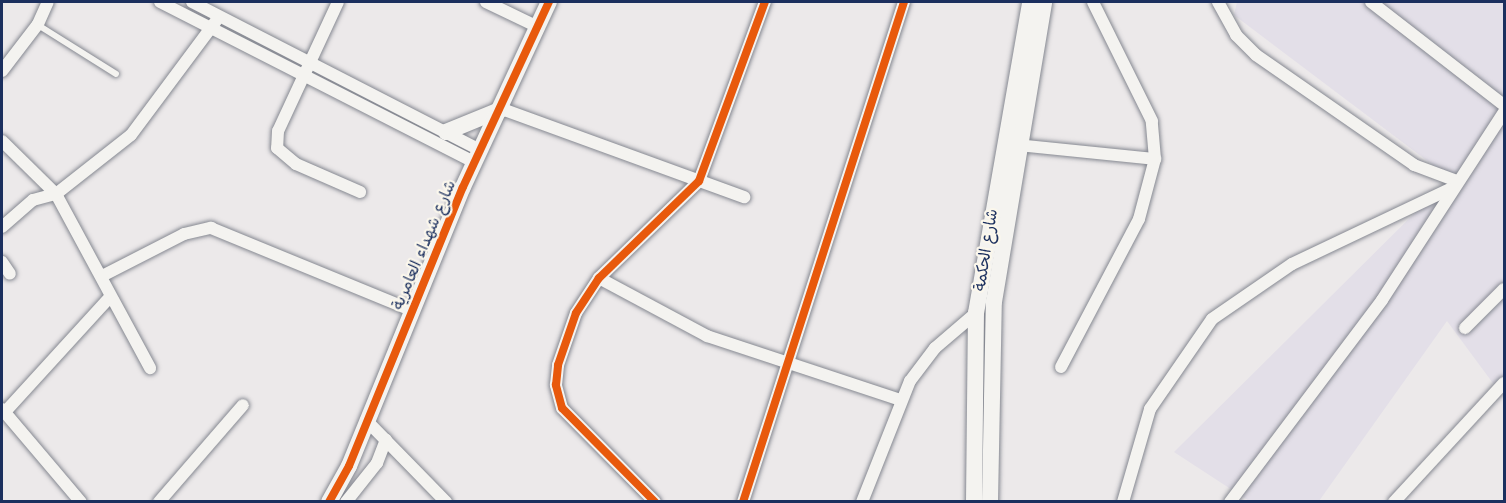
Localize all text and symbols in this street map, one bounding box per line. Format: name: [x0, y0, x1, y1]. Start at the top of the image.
street label: شارع شهداء العامرية: [388, 177, 460, 313]
street label: شارع الحكمة: [970, 207, 1002, 293]

